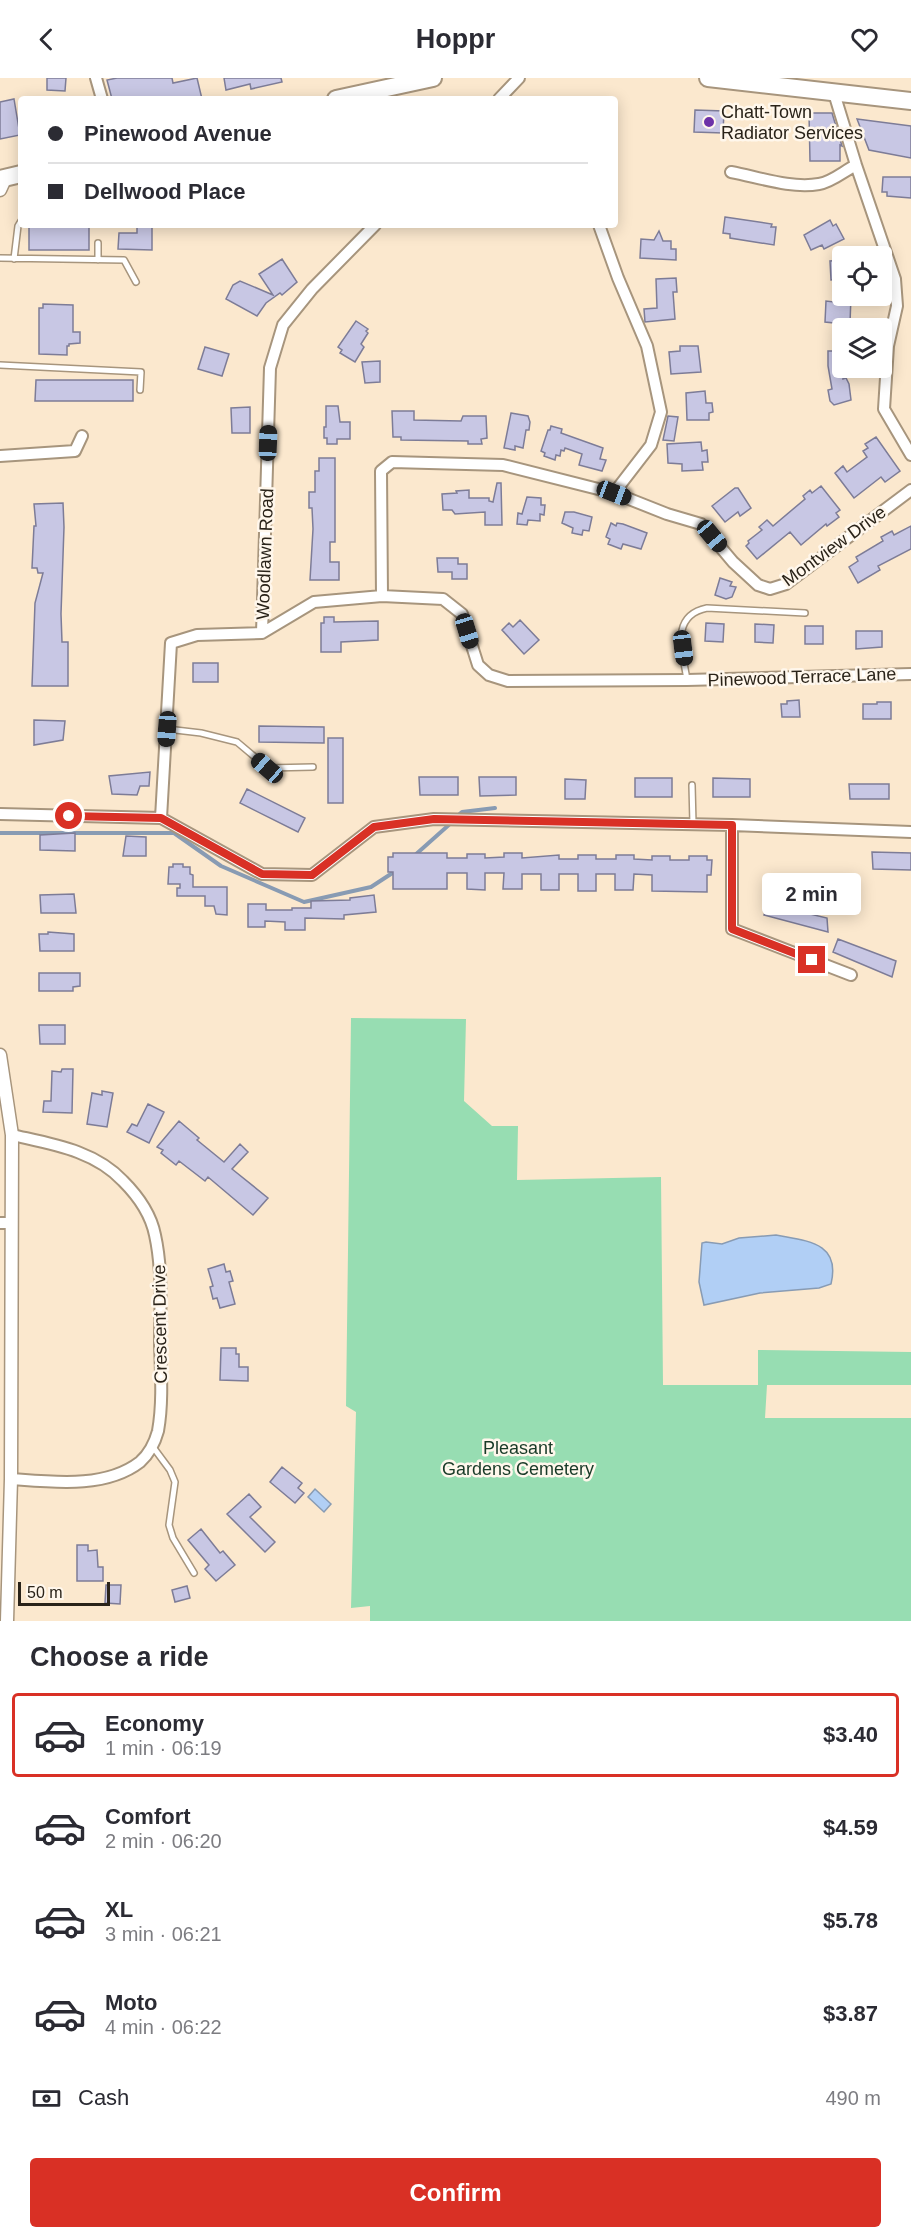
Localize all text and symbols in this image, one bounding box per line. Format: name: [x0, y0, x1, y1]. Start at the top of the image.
icon: back: [30, 23, 63, 56]
icon: heart: [848, 23, 881, 56]
text: Hoppr: [416, 24, 495, 54]
place label: Chatt-Town Radiator Services: [721, 102, 863, 143]
marker: Chatt-Town Radiator Services: [702, 115, 716, 129]
text: Pinewood Avenue: [84, 121, 272, 146]
text: Dellwood Place: [84, 179, 245, 204]
map controls: [832, 246, 892, 378]
button: locate: [832, 246, 892, 306]
button: layers: [832, 318, 892, 378]
car: [258, 425, 278, 461]
car: [594, 478, 634, 508]
street label: Woodlawn Road: [253, 488, 277, 620]
street label: Montview Drive: [778, 502, 890, 590]
car: [694, 516, 730, 556]
car: [453, 611, 481, 651]
car: [672, 629, 694, 667]
street label: Pinewood Terrace Lane: [707, 664, 897, 690]
car: [157, 710, 177, 748]
car: [248, 749, 286, 787]
route start: [55, 802, 82, 829]
callout: 2 min: [762, 873, 862, 915]
text: 2 min: [785, 883, 838, 905]
route end: [798, 946, 825, 973]
street label: Crescent Drive: [149, 1264, 171, 1384]
park label: Pleasant Gardens Cemetery: [442, 1438, 594, 1479]
scale bar: [18, 1579, 110, 1606]
text: 50 m: [27, 1584, 63, 1601]
text: Choose a ride: [30, 1642, 209, 1672]
icon: car: [33, 1708, 87, 1762]
text: Economy: [105, 1711, 204, 1736]
text: $3.40: [823, 1722, 878, 1747]
text: 1 min · 06:19: [105, 1737, 222, 1759]
icon: car: [33, 1801, 87, 1855]
text: Comfort: [105, 1804, 191, 1829]
text: $4.59: [823, 1815, 878, 1840]
text: 2 min · 06:20: [105, 1830, 222, 1852]
icon: car: [33, 1894, 87, 1948]
text: XL: [105, 1897, 133, 1922]
text: $5.78: [823, 1908, 878, 1933]
text: 3 min · 06:21: [105, 1923, 222, 1945]
icon: car: [33, 1987, 87, 2041]
text: Moto: [105, 1990, 158, 2015]
text: $3.87: [823, 2001, 878, 2026]
text: 4 min · 06:22: [105, 2016, 222, 2038]
icon: cash: [30, 2082, 63, 2115]
text: Cash: [78, 2085, 129, 2110]
text: 490 m: [825, 2087, 881, 2109]
button: Confirm: [30, 2158, 881, 2227]

